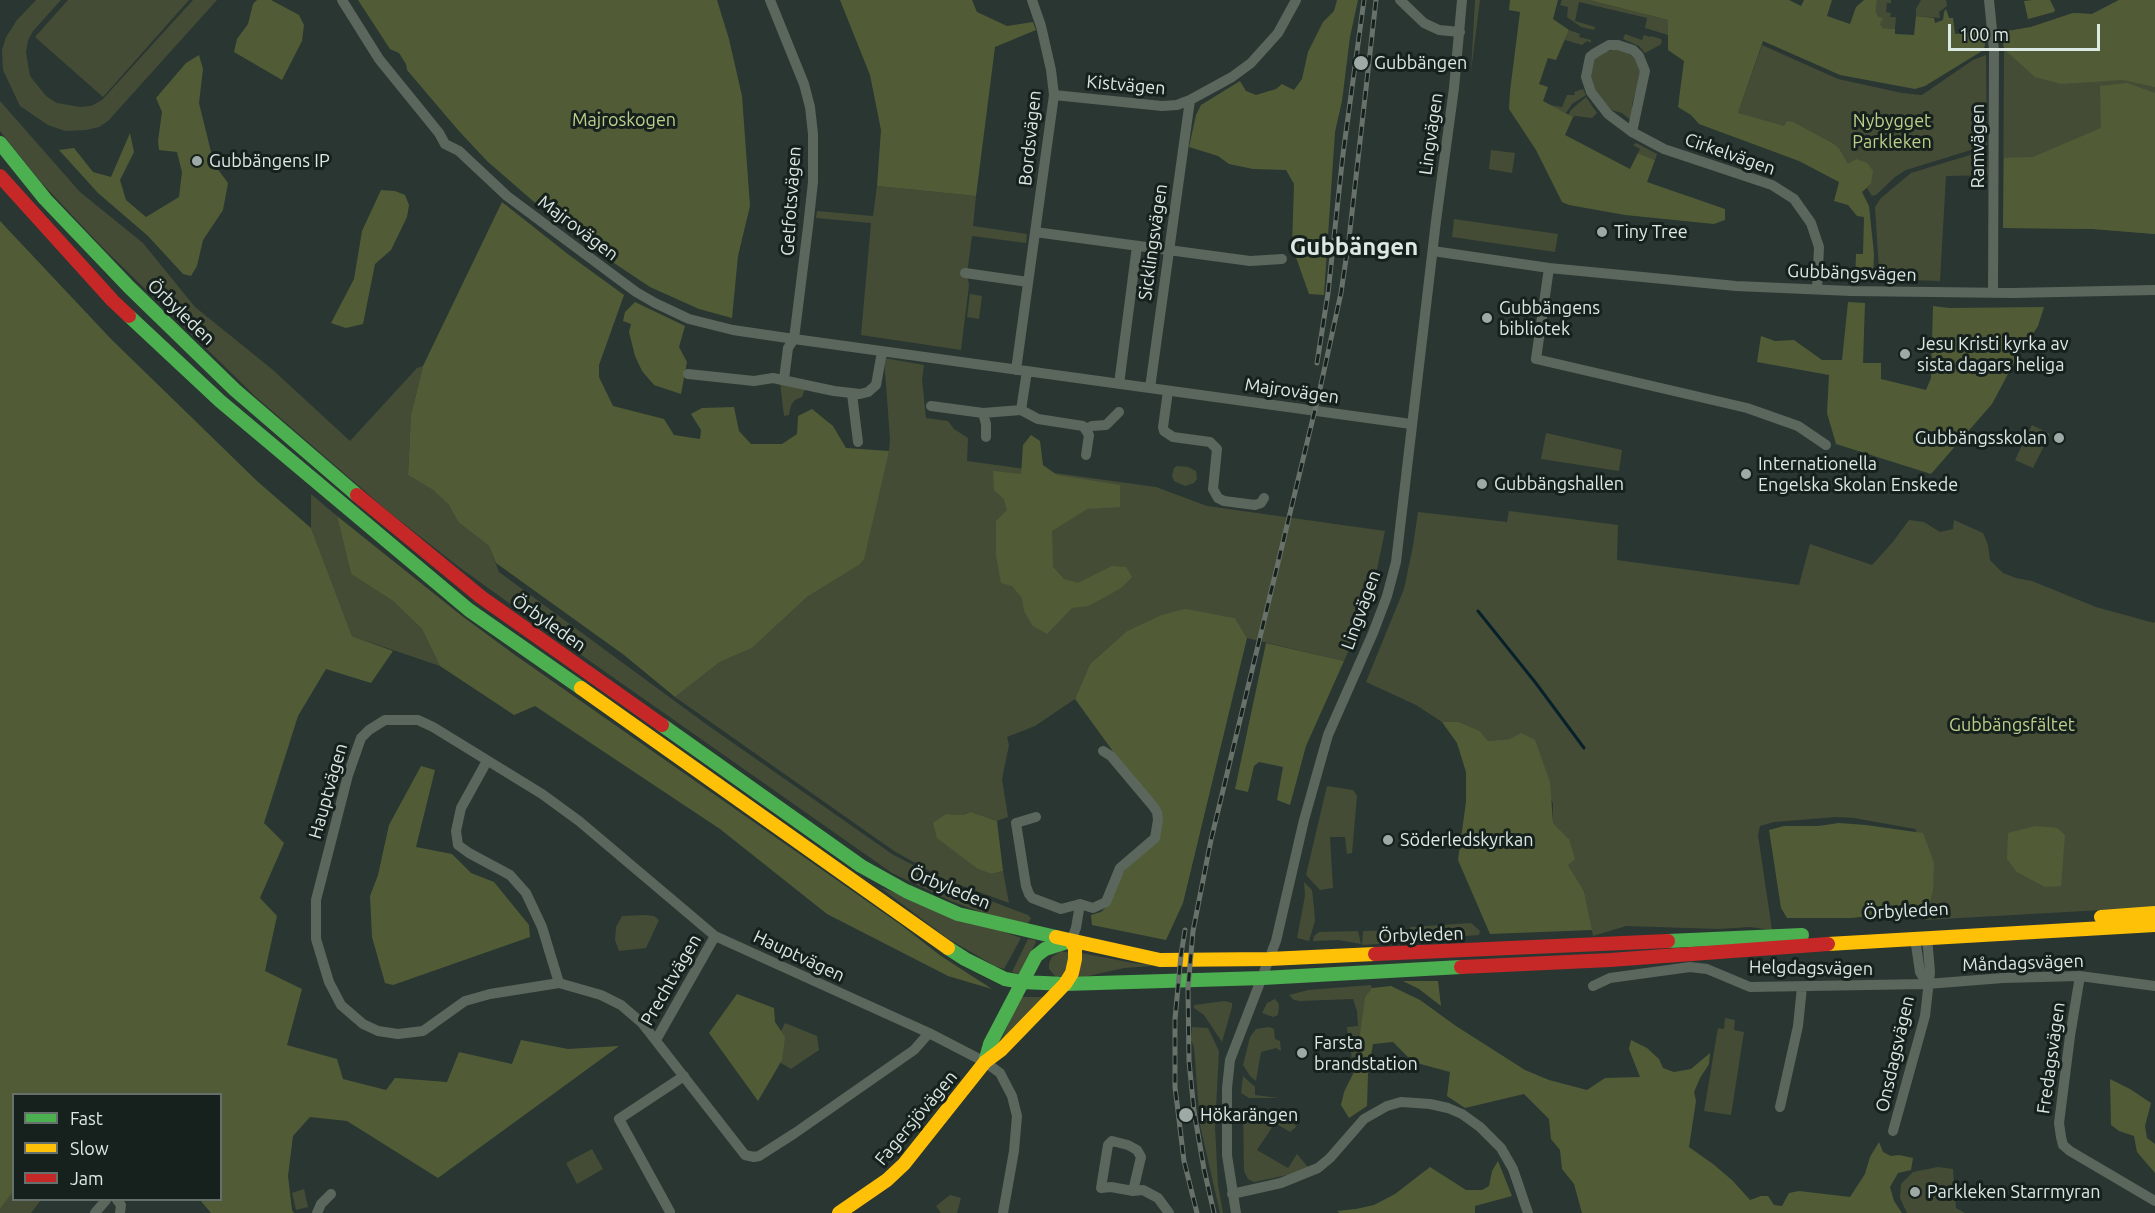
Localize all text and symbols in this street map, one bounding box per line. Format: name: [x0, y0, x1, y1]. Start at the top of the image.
scale bar: [1951, 12, 2102, 50]
text: 100 m: [1959, 24, 2009, 44]
place label: Gubbängen: [1374, 52, 1467, 74]
marker: Gubbängen: [1352, 54, 1370, 72]
street label: Kistvägen: [1086, 71, 1166, 99]
street label: Bordsvägen: [1014, 89, 1046, 187]
street label: Lingvägen: [1415, 92, 1447, 176]
street label: Ramvägen: [1967, 104, 1989, 188]
park label: Majroskogen: [572, 109, 676, 131]
park label: Nybygget Parkleken: [1852, 110, 1932, 152]
street label: Cirkelvägen: [1682, 128, 1778, 180]
street label: Getfotsvägen: [776, 145, 806, 257]
place label: Gubbängens IP: [209, 150, 330, 172]
marker: Gubbängens IP: [190, 154, 204, 168]
street label: Sicklingsvägen: [1134, 182, 1172, 302]
street label: Majrovägen: [534, 191, 622, 265]
place label: Tiny Tree: [1614, 221, 1688, 243]
marker: Tiny Tree: [1595, 225, 1609, 239]
district label: Gubbängen: [1290, 233, 1418, 261]
street label: Gubbängsvägen: [1787, 260, 1917, 286]
street label: Örbyleden: [143, 275, 219, 349]
place label: Gubbängens bibliotek: [1499, 297, 1600, 340]
marker: Gubbängens bibliotek: [1480, 311, 1494, 325]
place label: Jesu Kristi kyrka av sista dagars heliga: [1917, 333, 2069, 376]
marker: Jesu Kristi kyrka av sista dagars heliga: [1898, 347, 1912, 361]
street label: Majrovägen: [1243, 374, 1341, 408]
place label: Gubbängsskolan: [1915, 427, 2047, 449]
marker: Gubbängsskolan: [2052, 431, 2066, 445]
place label: Internationella Engelska Skolan Enskede: [1758, 453, 1958, 496]
marker: Internationella Engelska Skolan Enskede: [1739, 467, 1753, 481]
place label: Gubbängshallen: [1494, 473, 1624, 495]
marker: Gubbängshallen: [1475, 477, 1489, 491]
street label: Lingvägen: [1337, 567, 1385, 653]
street label: Örbyleden: [508, 590, 590, 656]
park label: Gubbängsfältet: [1949, 714, 2075, 736]
street label: Hauptvägen: [304, 741, 352, 841]
place label: Söderledskyrkan: [1400, 829, 1533, 851]
marker: Söderledskyrkan: [1381, 833, 1395, 847]
street label: Örbyleden: [906, 862, 994, 914]
street label: Örbyleden: [1863, 898, 1949, 924]
street label: Örbyleden: [1378, 923, 1464, 947]
street label: Hauptvägen: [750, 925, 848, 987]
street label: Prechtvägen: [636, 931, 706, 1029]
street label: Måndagsvägen: [1962, 950, 2084, 976]
street label: Helgdagsvägen: [1749, 956, 1873, 980]
street label: Onsdagsvägen: [1871, 994, 1919, 1114]
street label: Fredagsvägen: [2032, 1001, 2070, 1115]
place label: Farsta brandstation: [1314, 1032, 1418, 1074]
marker: Farsta brandstation: [1295, 1046, 1309, 1060]
street label: Fagersjövägen: [870, 1066, 962, 1170]
legend: [12, 1093, 222, 1201]
place label: Hökarängen: [1200, 1104, 1298, 1126]
marker: Hökarängen: [1177, 1106, 1195, 1124]
text: Fast: [70, 1108, 103, 1128]
text: Slow: [70, 1138, 109, 1158]
text: Jam: [70, 1168, 104, 1188]
place label: Parkleken Starrmyran: [1927, 1181, 2100, 1203]
marker: Parkleken Starrmyran: [1908, 1185, 1922, 1199]

